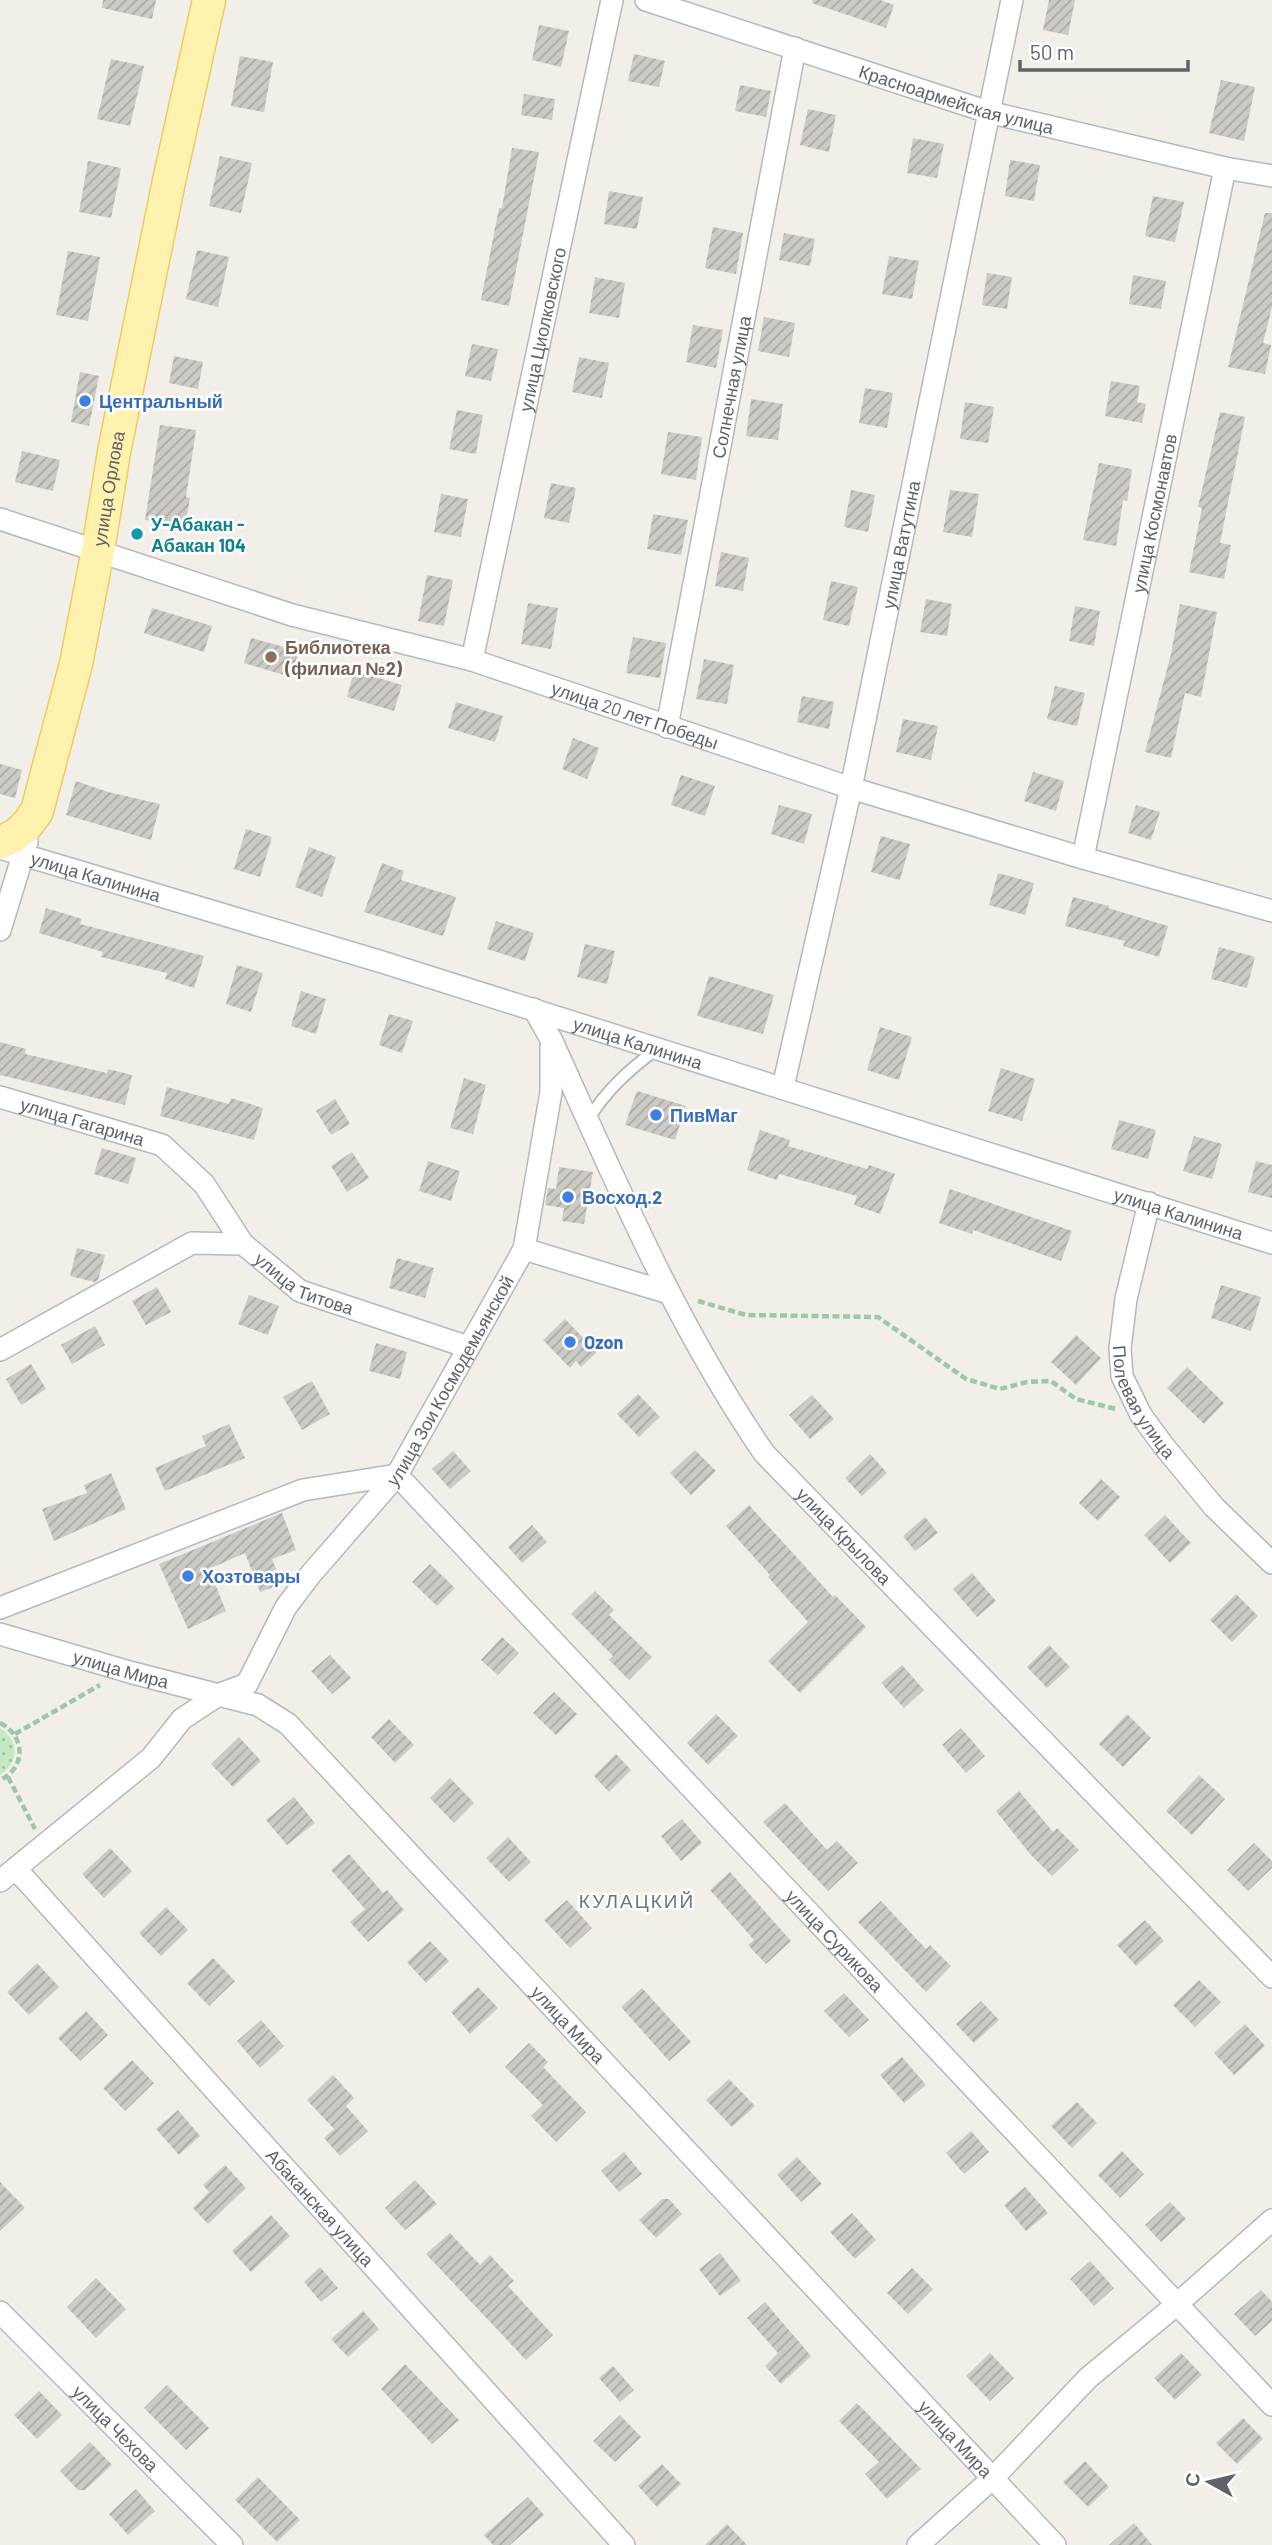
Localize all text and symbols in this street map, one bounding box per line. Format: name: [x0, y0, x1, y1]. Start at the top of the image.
scale bar: [1020, 28, 1188, 72]
text: 50 m: [1030, 39, 1074, 64]
street label: Красноармейская улица: [856, 60, 1057, 138]
street label: улица Циолковского: [514, 245, 570, 414]
street label: Солнечная улица: [707, 313, 755, 460]
place label: Центральный: [99, 390, 223, 412]
marker: Центральный: [77, 393, 93, 409]
street label: улица Орлова: [88, 428, 129, 548]
street label: улица Космонавтов: [1127, 432, 1181, 595]
street label: улица Ватутина: [877, 478, 925, 611]
place label: У-Абакан - Абакан 104: [151, 513, 246, 556]
marker: У-Абакан - Абакан 104: [129, 526, 145, 542]
place label: Библиотека (филиал №2): [284, 636, 403, 679]
marker: Библиотека (филиал №2): [263, 649, 279, 665]
street label: улица 20 лет Победы: [549, 677, 721, 753]
street label: улица Калинина: [28, 847, 164, 907]
street label: улица Калинина: [571, 1012, 706, 1074]
street label: улица Гагарина: [18, 1093, 148, 1150]
place label: ПивМаг: [670, 1104, 738, 1126]
marker: ПивМаг: [648, 1107, 664, 1123]
street label: улица Калинина: [1111, 1183, 1247, 1244]
place label: Восход.2: [582, 1186, 662, 1208]
marker: Восход.2: [560, 1189, 576, 1205]
street label: улица Титова: [250, 1247, 357, 1319]
street label: улица Зои Космодемьянской: [382, 1271, 518, 1490]
place label: Ozon: [584, 1331, 623, 1353]
marker: Ozon: [562, 1334, 578, 1350]
street label: Полевая улица: [1109, 1344, 1181, 1464]
street label: улица Крылова: [792, 1483, 897, 1590]
place label: Хозтовары: [202, 1565, 300, 1587]
marker: Хозтовары: [180, 1568, 196, 1584]
street label: улица Мира: [71, 1645, 172, 1693]
street label: улица Сурикова: [781, 1885, 889, 1997]
district label: КУЛАЦКИЙ: [579, 1889, 695, 1912]
street label: улица Мира: [527, 1981, 611, 2068]
street label: Абаканская улица: [262, 2144, 379, 2271]
street label: улица Чехова: [68, 2380, 164, 2477]
street label: улица Мира: [914, 2395, 998, 2483]
north arrow: [1174, 2447, 1244, 2517]
text: С: [1179, 2471, 1204, 2488]

